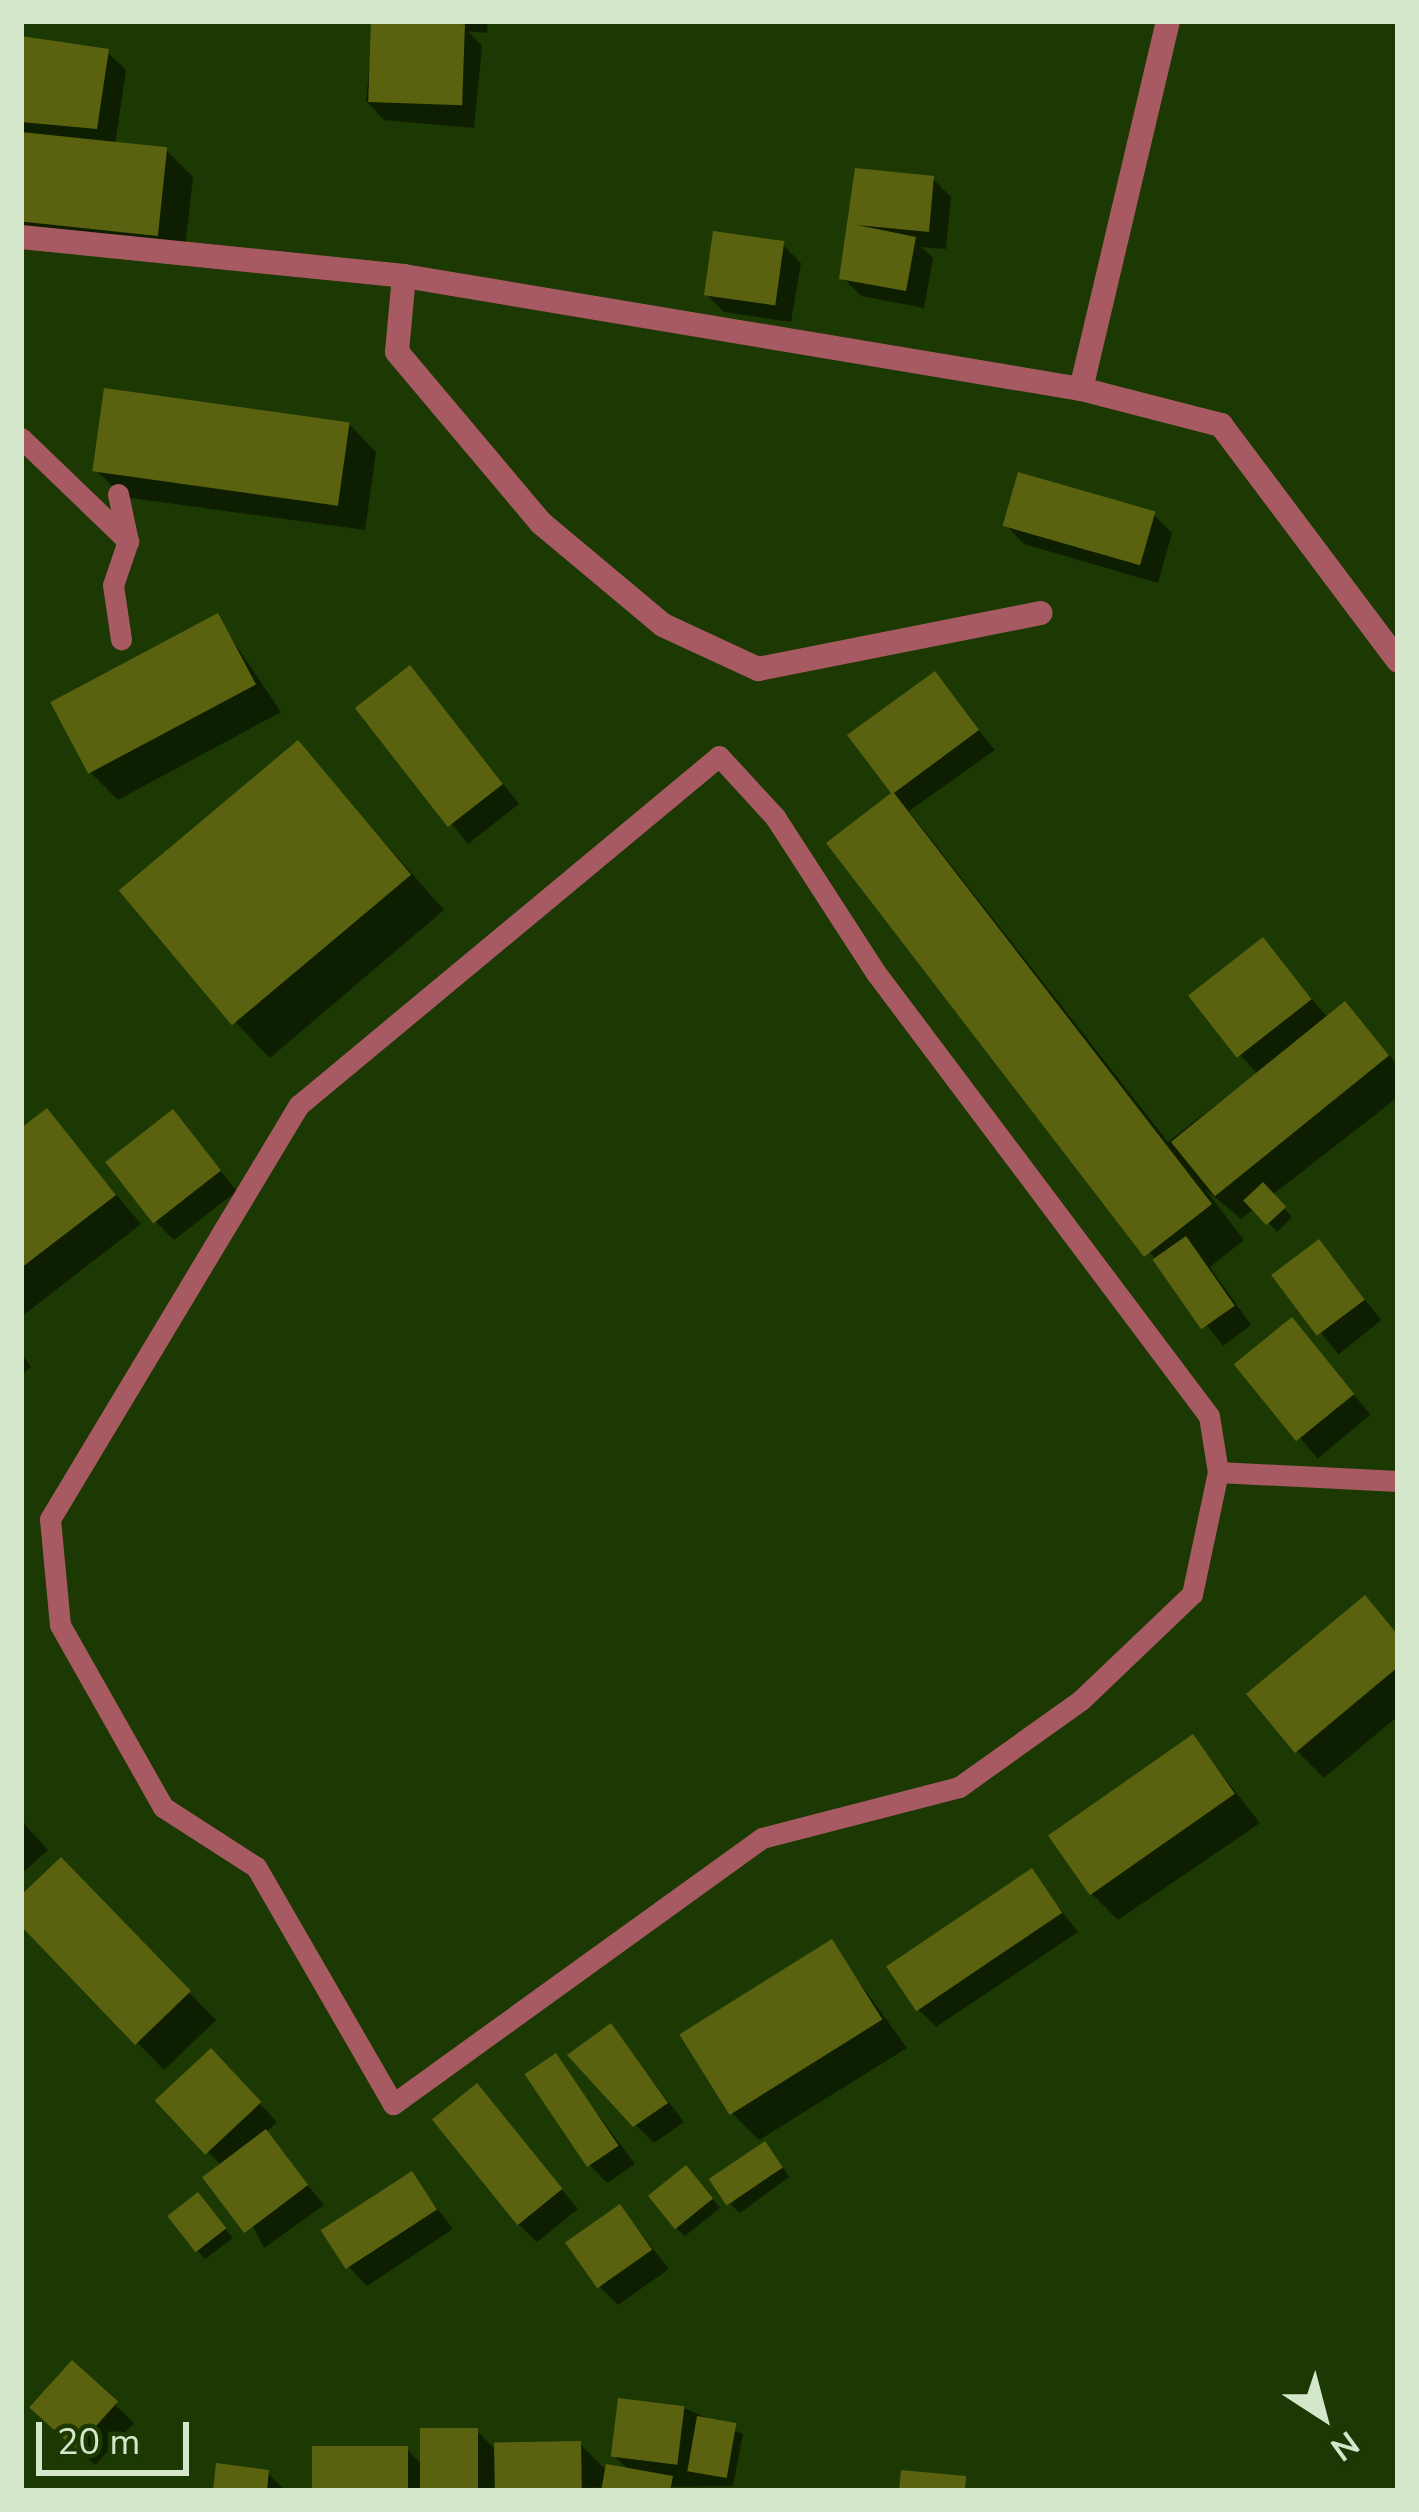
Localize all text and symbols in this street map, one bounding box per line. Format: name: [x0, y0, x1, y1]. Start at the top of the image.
north arrow: [1263, 2356, 1383, 2476]
scale bar: [42, 2398, 195, 2472]
text: 20 m: [57, 2418, 140, 2467]
text: N: [1321, 2420, 1368, 2471]

